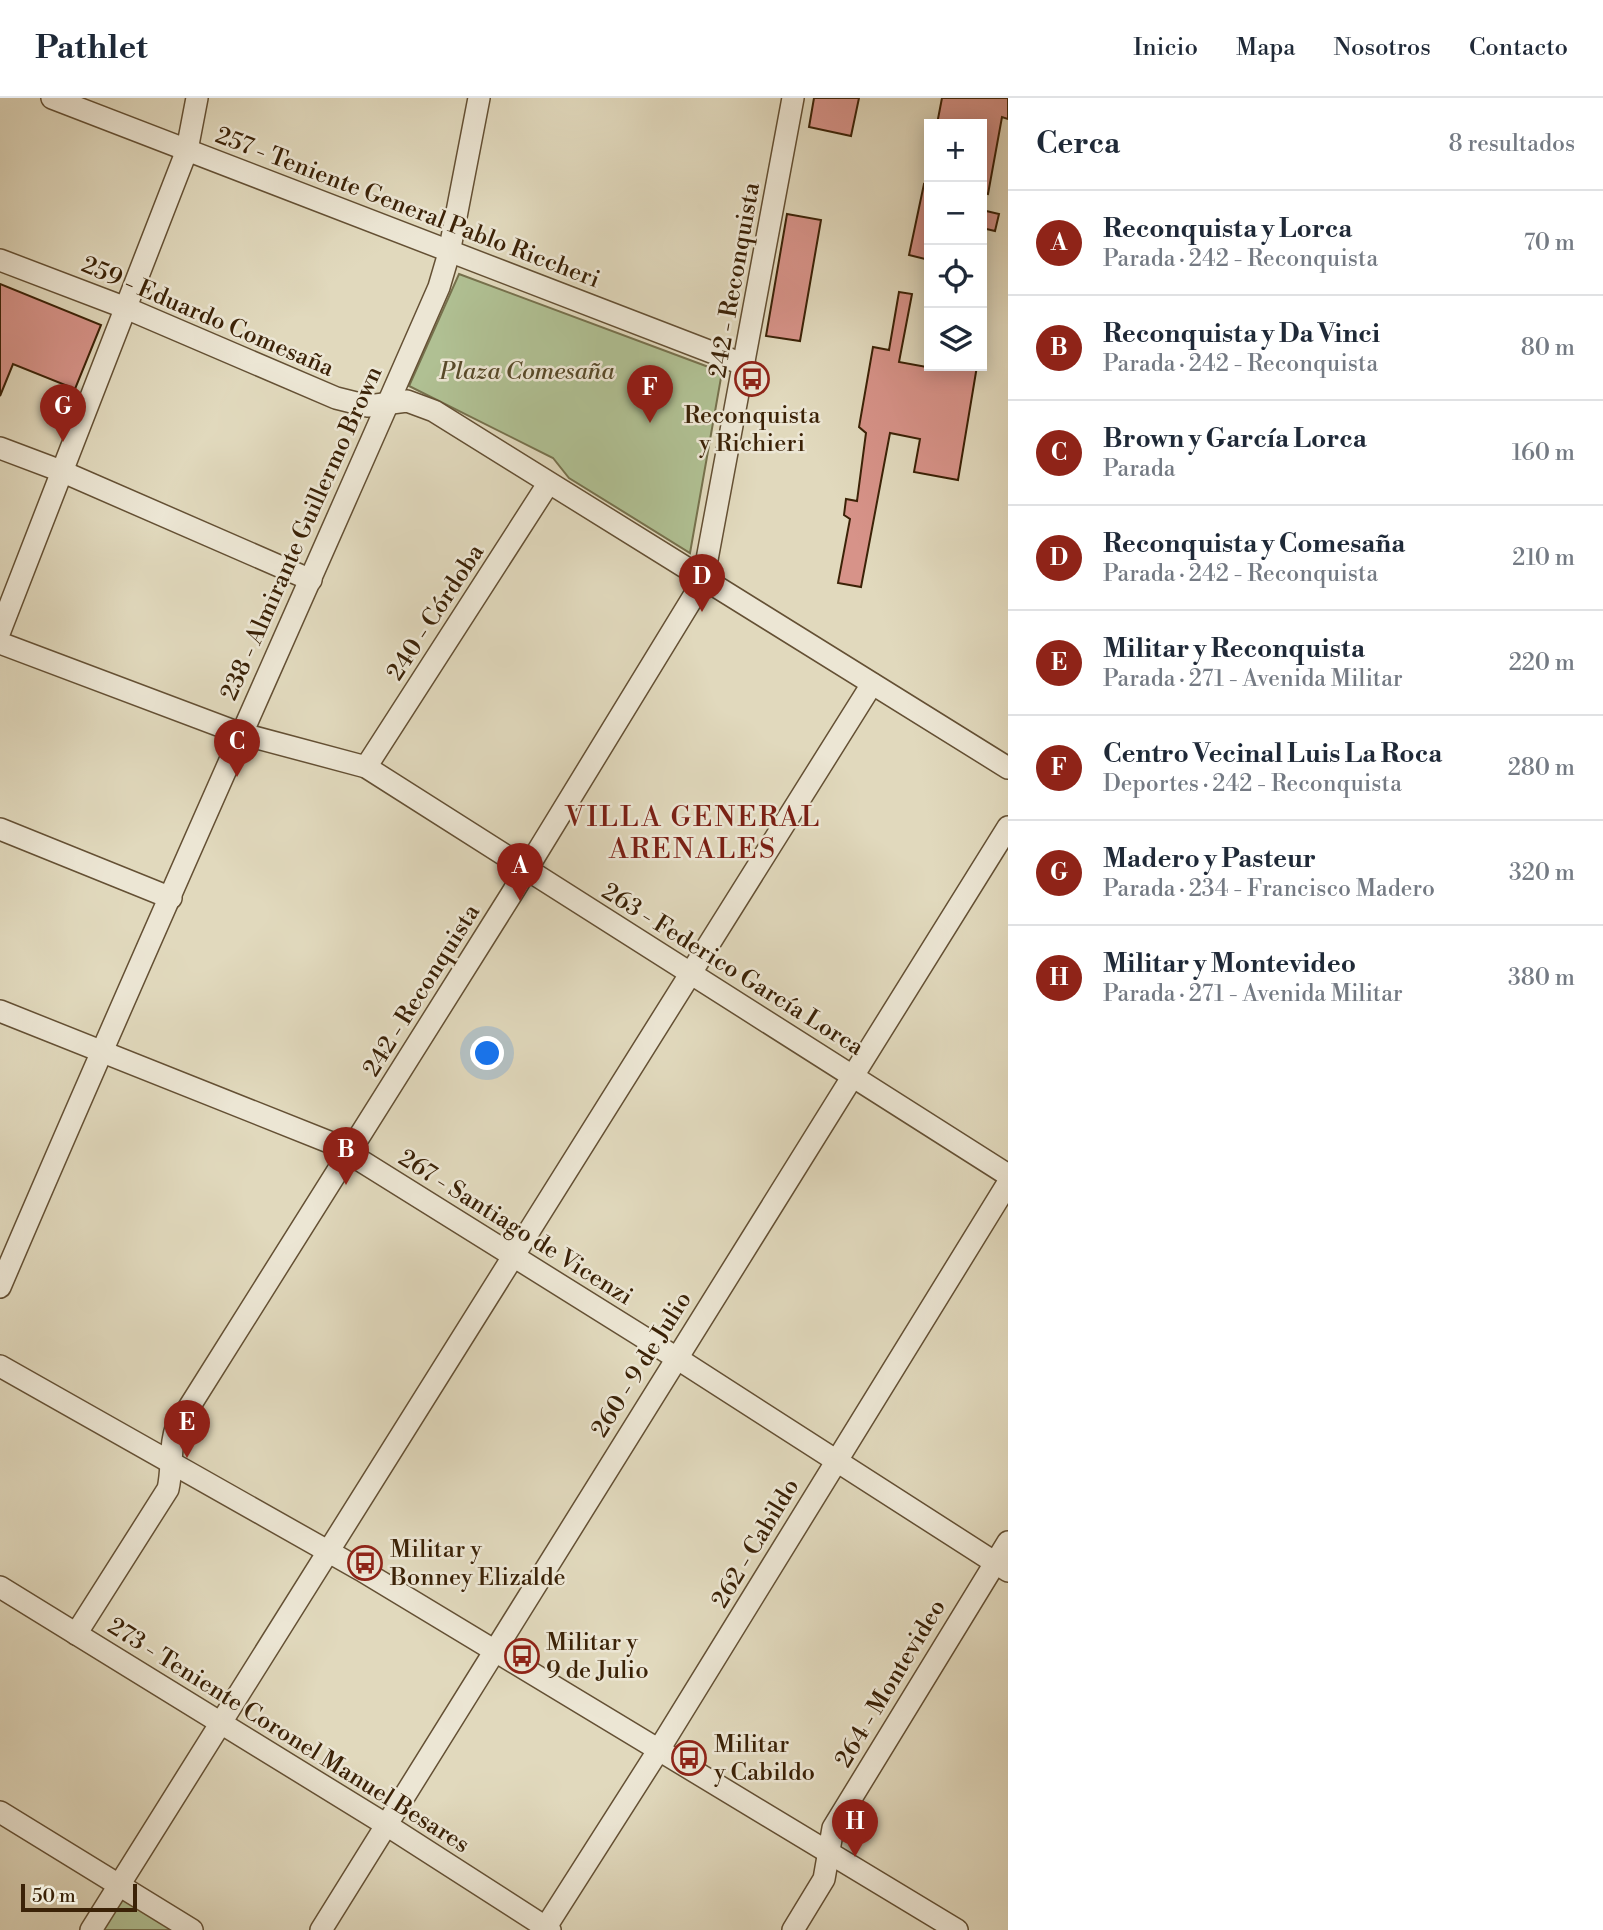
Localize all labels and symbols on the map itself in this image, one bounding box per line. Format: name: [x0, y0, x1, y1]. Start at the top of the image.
street label: 257 - Teniente General Pablo Riccheri: [211, 121, 604, 295]
street label: 242 - Reconquista: [703, 179, 767, 380]
street label: 259 - Eduardo Comesaña: [77, 250, 339, 384]
park label: Plaza Comesaña: [438, 357, 615, 387]
bus stop icon: Reconquista y Richieri: [733, 360, 771, 398]
street label: 238 - Almirante Guillermo Brown: [215, 362, 389, 705]
pin: F: [627, 365, 673, 423]
pin: G: [40, 384, 86, 442]
place label: Reconquista y Richieri: [684, 401, 821, 459]
street label: 240 - Córdoba: [381, 538, 492, 686]
pin: D: [679, 554, 725, 612]
pin: C: [214, 719, 260, 777]
district label: VILLA GENERAL ARENALES: [564, 800, 821, 867]
pin: A: [497, 843, 543, 901]
street label: 263 - Federico García Lorca: [596, 877, 870, 1063]
street label: 242 - Reconquista: [357, 898, 487, 1082]
your location: [470, 1036, 504, 1070]
pin: B: [323, 1127, 369, 1185]
street label: 267 - Santiago de Vicenzi: [393, 1143, 638, 1312]
street label: 260 - 9 de Julio: [585, 1286, 699, 1443]
pin: E: [164, 1400, 210, 1458]
street label: 262 - Cabildo: [705, 1473, 806, 1614]
place label: Militar y Bonney Elizalde: [389, 1535, 566, 1593]
bus stop icon: Militar y Bonney Elizalde: [346, 1544, 384, 1582]
street label: 264 - Montevideo: [829, 1594, 953, 1773]
street label: 273 - Teniente Coronel Manuel Besares: [102, 1612, 475, 1860]
place label: Militar y 9 de Julio: [546, 1628, 649, 1686]
bus stop icon: Militar y 9 de Julio: [503, 1637, 541, 1675]
place label: Militar y Cabildo: [713, 1730, 815, 1788]
bus stop icon: Militar y Cabildo: [670, 1739, 708, 1777]
pin: H: [832, 1799, 878, 1857]
scale bar: [21, 1881, 136, 1913]

